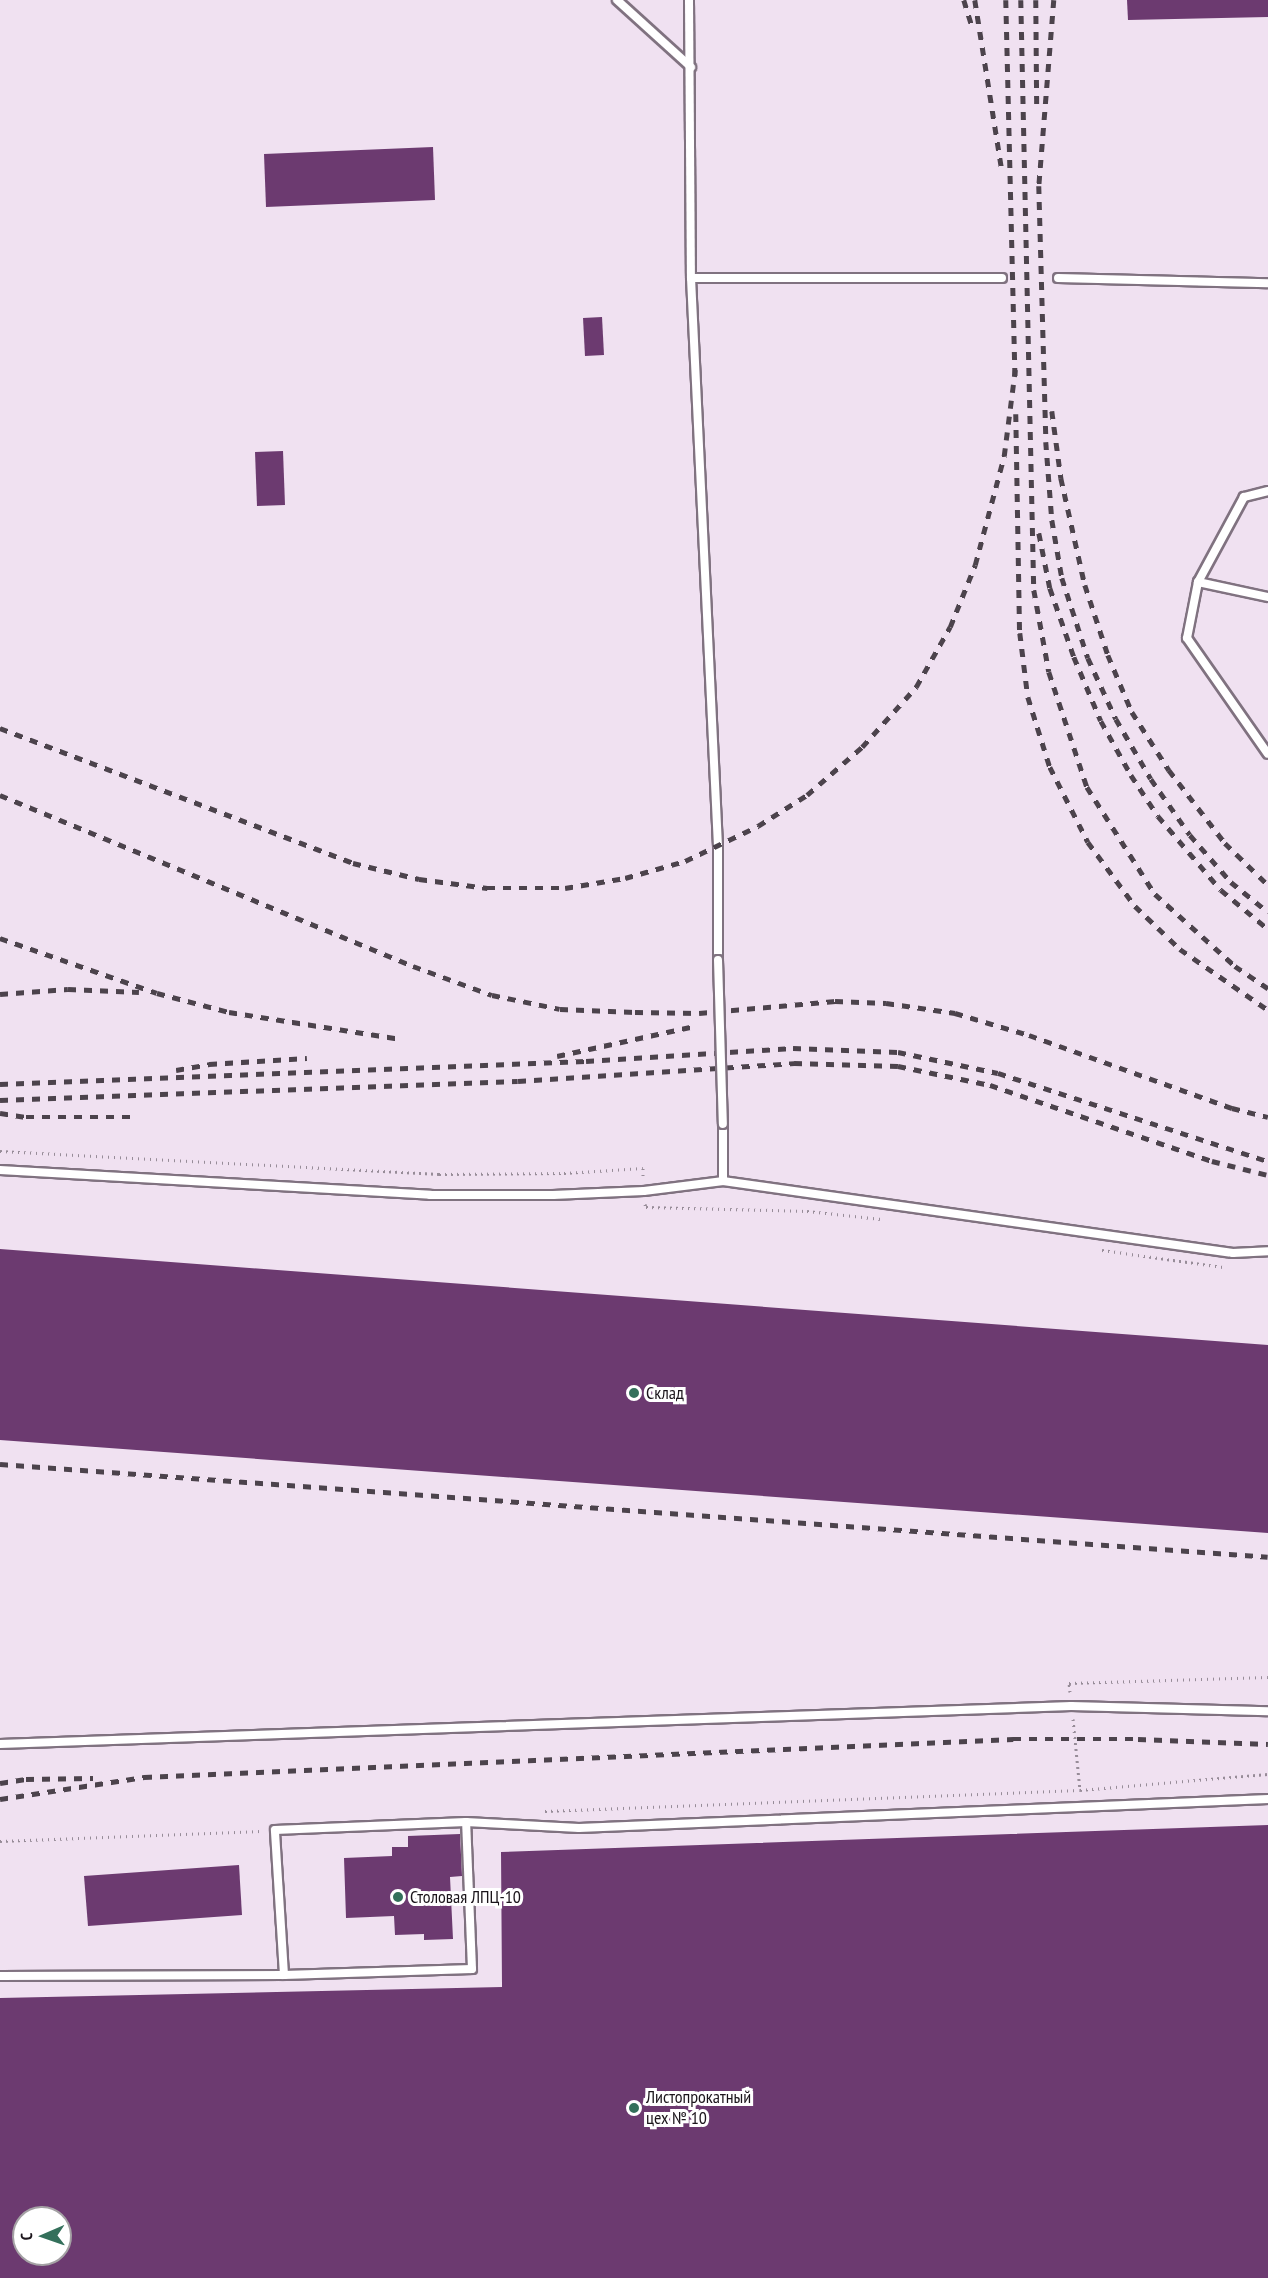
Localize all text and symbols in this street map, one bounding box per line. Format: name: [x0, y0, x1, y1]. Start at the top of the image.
place label: Склад: [646, 1382, 684, 1404]
marker: Склад: [627, 1386, 641, 1400]
place label: Столовая ЛПЦ-10: [410, 1886, 521, 1908]
marker: Столовая ЛПЦ-10: [391, 1890, 405, 1904]
place label: Листопрокатный цех № 10: [646, 2087, 751, 2130]
marker: Листопрокатный цех № 10: [627, 2101, 641, 2115]
north arrow: [12, 2206, 72, 2266]
text: С: [16, 2233, 36, 2241]

